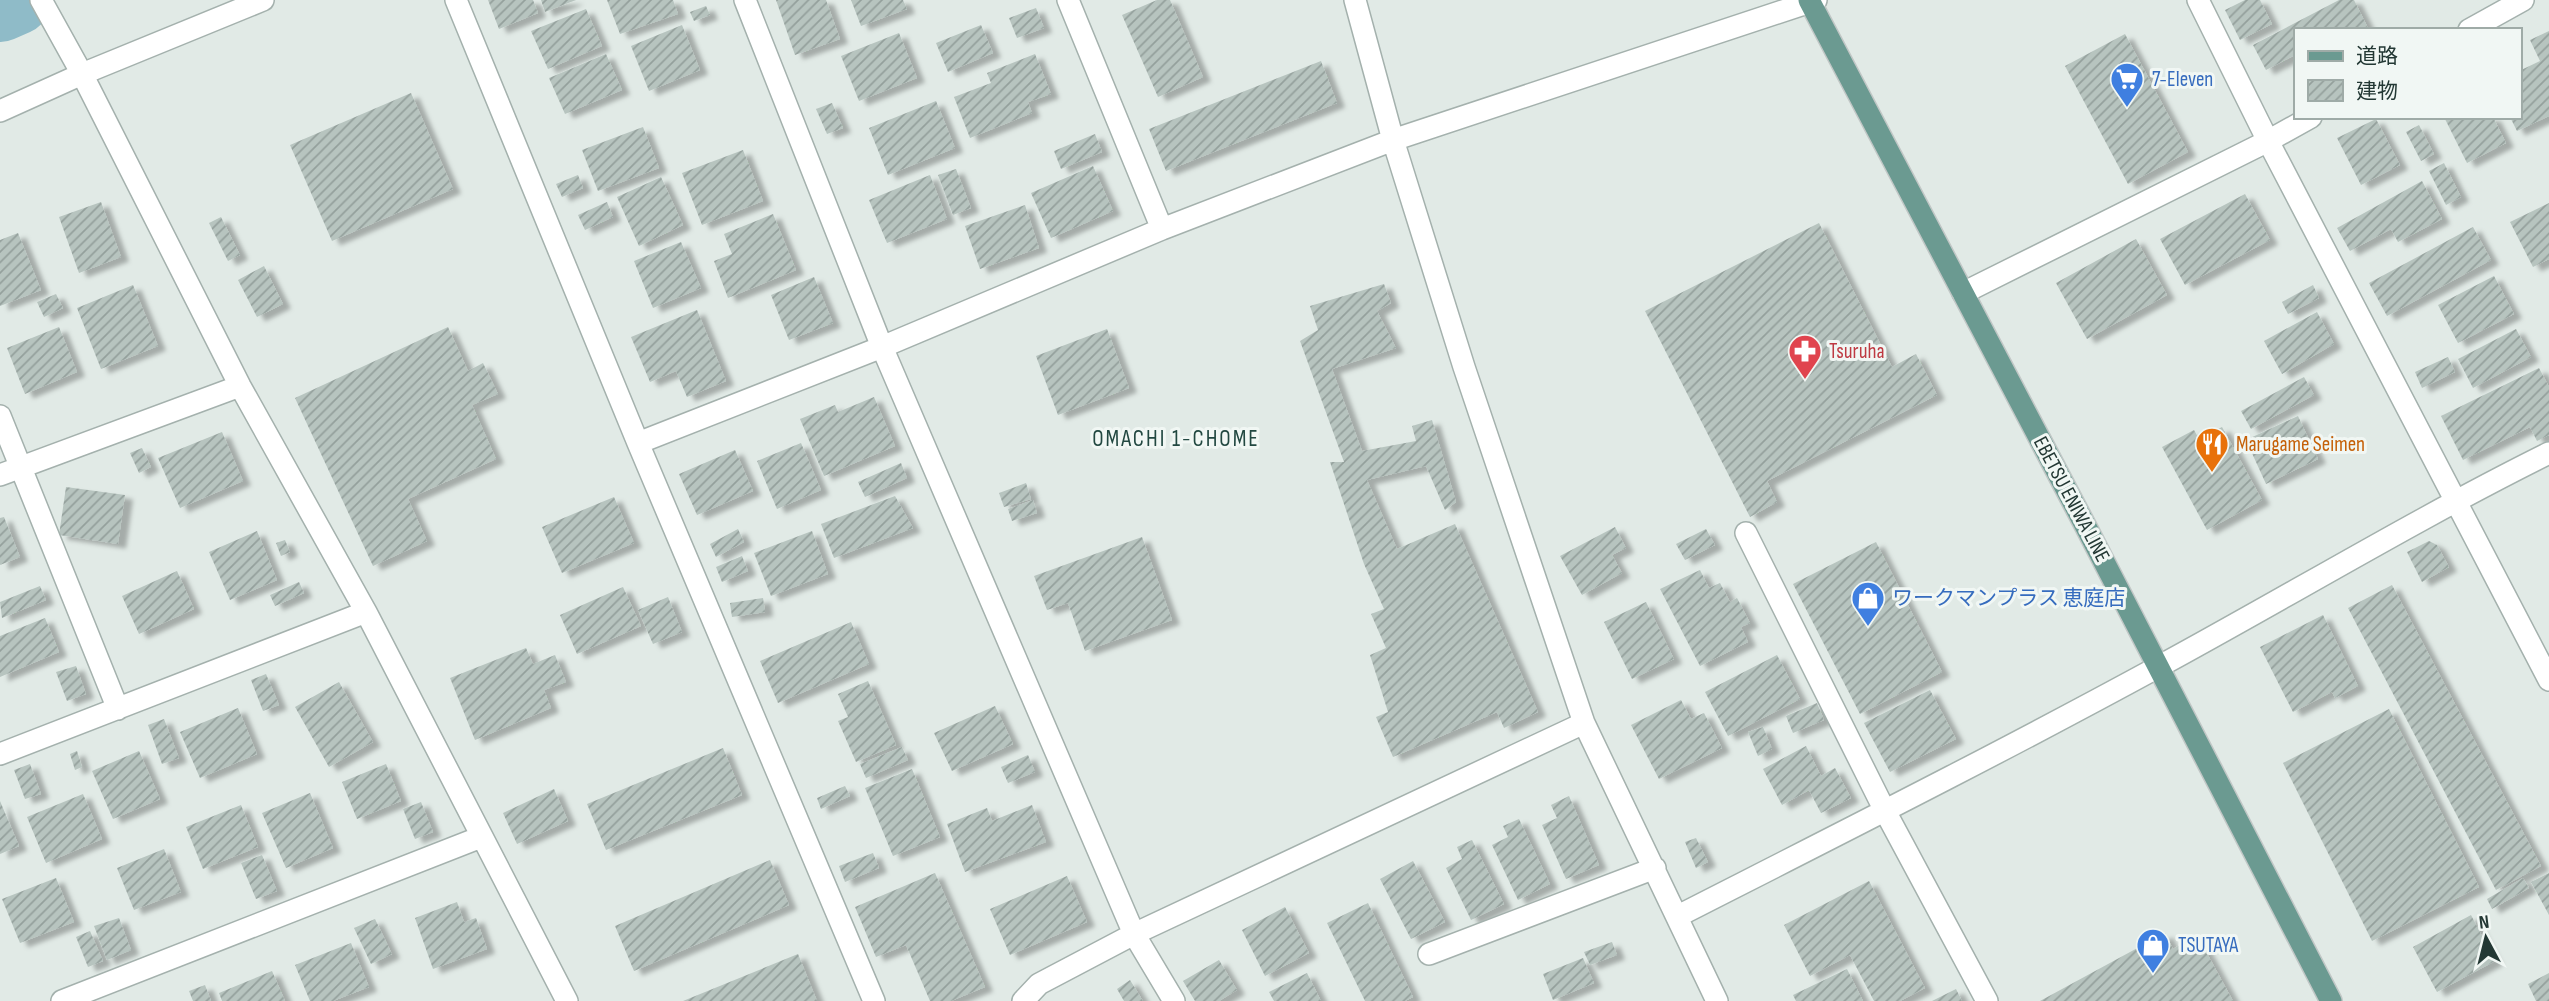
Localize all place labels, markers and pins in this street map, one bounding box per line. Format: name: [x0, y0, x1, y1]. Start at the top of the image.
supermarket icon: 7-Eleven: [2108, 60, 2146, 109]
place label: 7-Eleven: [2152, 67, 2213, 92]
pharmacy icon: Tsuruha: [1786, 332, 1824, 381]
place label: Tsuruha: [1829, 339, 1884, 364]
restaurant icon: Marugame Seimen: [2193, 425, 2231, 474]
place label: Marugame Seimen: [2236, 432, 2365, 457]
shop icon: ワークマンプラス 恵庭店: [1849, 579, 1887, 628]
place label: ワークマンプラス 恵庭店: [1892, 586, 2125, 611]
shop icon: TSUTAYA: [2134, 926, 2172, 975]
place label: TSUTAYA: [2178, 933, 2239, 958]

